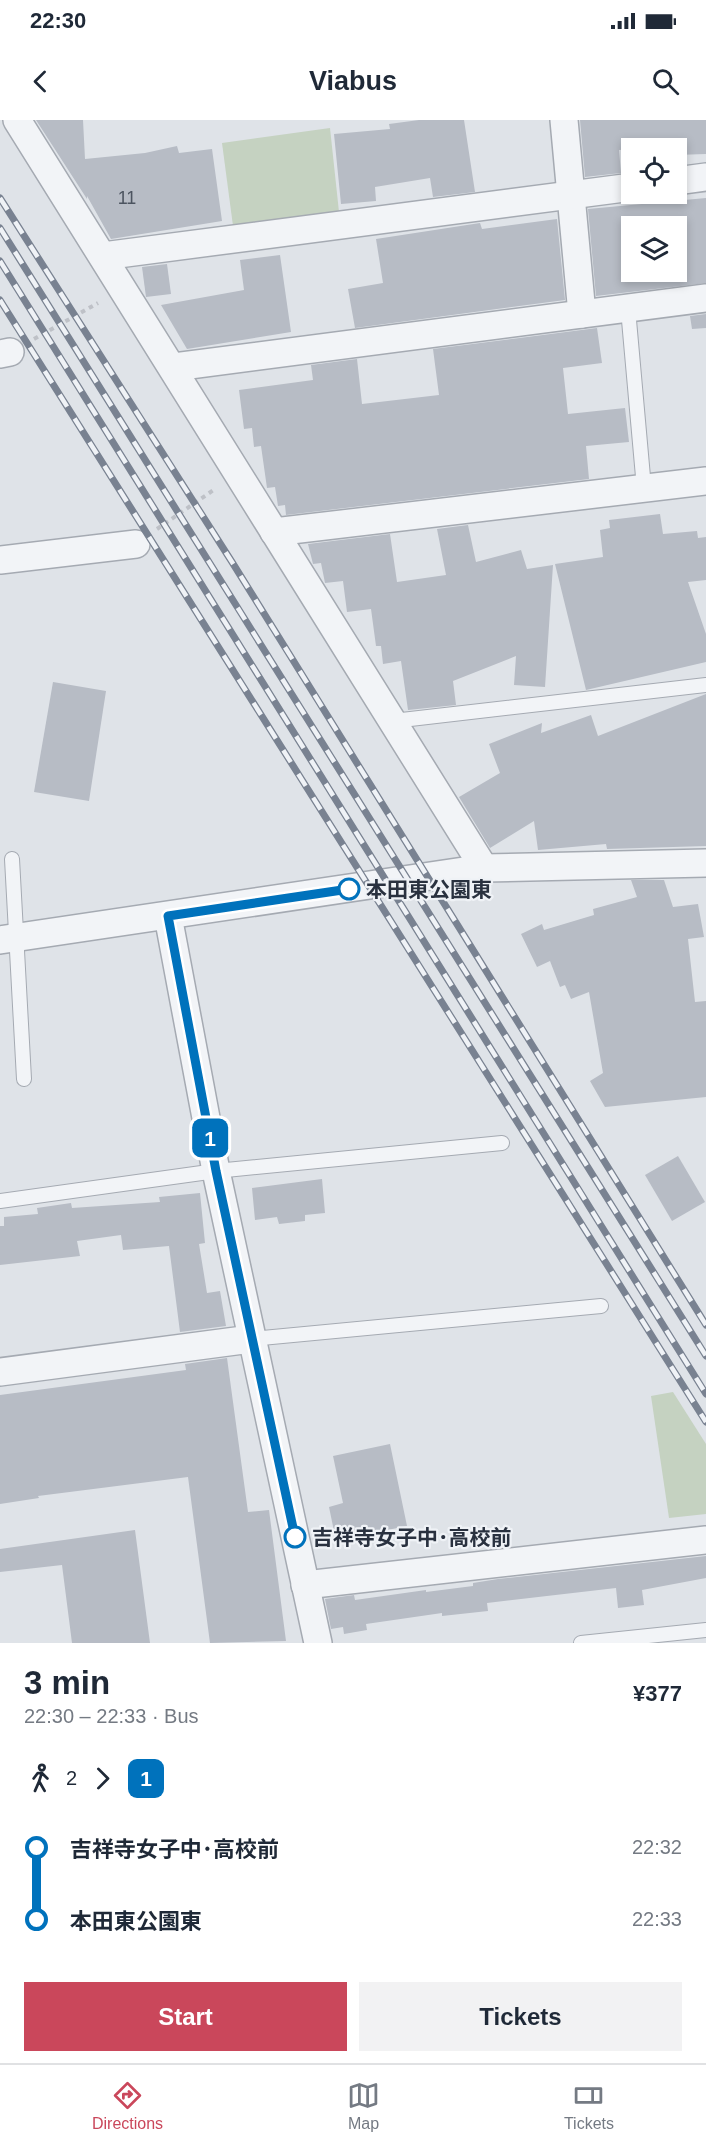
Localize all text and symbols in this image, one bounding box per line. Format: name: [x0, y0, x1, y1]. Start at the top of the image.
text: 22:30: [30, 8, 86, 33]
icon: back: [24, 65, 57, 98]
icon: search: [649, 65, 682, 98]
text: Viabus: [309, 66, 397, 96]
map controls: [621, 138, 687, 282]
button: locate: [621, 138, 687, 204]
house number: 11: [118, 188, 136, 208]
button: layers: [621, 216, 687, 282]
marker: 本田東公園東: [338, 878, 360, 900]
place label: 本田東公園東: [366, 878, 492, 901]
line badge: 1: [190, 1118, 230, 1158]
text: 1: [204, 1127, 216, 1150]
marker: 吉祥寺女子中･高校前: [284, 1526, 306, 1548]
place label: 吉祥寺女子中･高校前: [312, 1526, 512, 1549]
text: 3 min: [24, 1664, 110, 1701]
text: ¥377: [633, 1681, 682, 1706]
text: 22:30 – 22:33 · Bus: [24, 1705, 199, 1727]
icon: walk: [24, 1762, 57, 1795]
icon: forward: [86, 1762, 119, 1795]
text: 2: [66, 1767, 77, 1789]
text: 1: [140, 1767, 152, 1790]
text: 22:32: [632, 1836, 682, 1858]
text: 吉祥寺女子中･高校前: [70, 1837, 279, 1862]
text: 22:33: [632, 1908, 682, 1930]
text: 本田東公園東: [70, 1909, 202, 1934]
button: Start: [24, 1982, 347, 2051]
button: Tickets: [359, 1982, 682, 2051]
tab: Directions: [92, 2079, 163, 2133]
tab: Map: [347, 2079, 380, 2133]
tab: Tickets: [564, 2079, 614, 2133]

